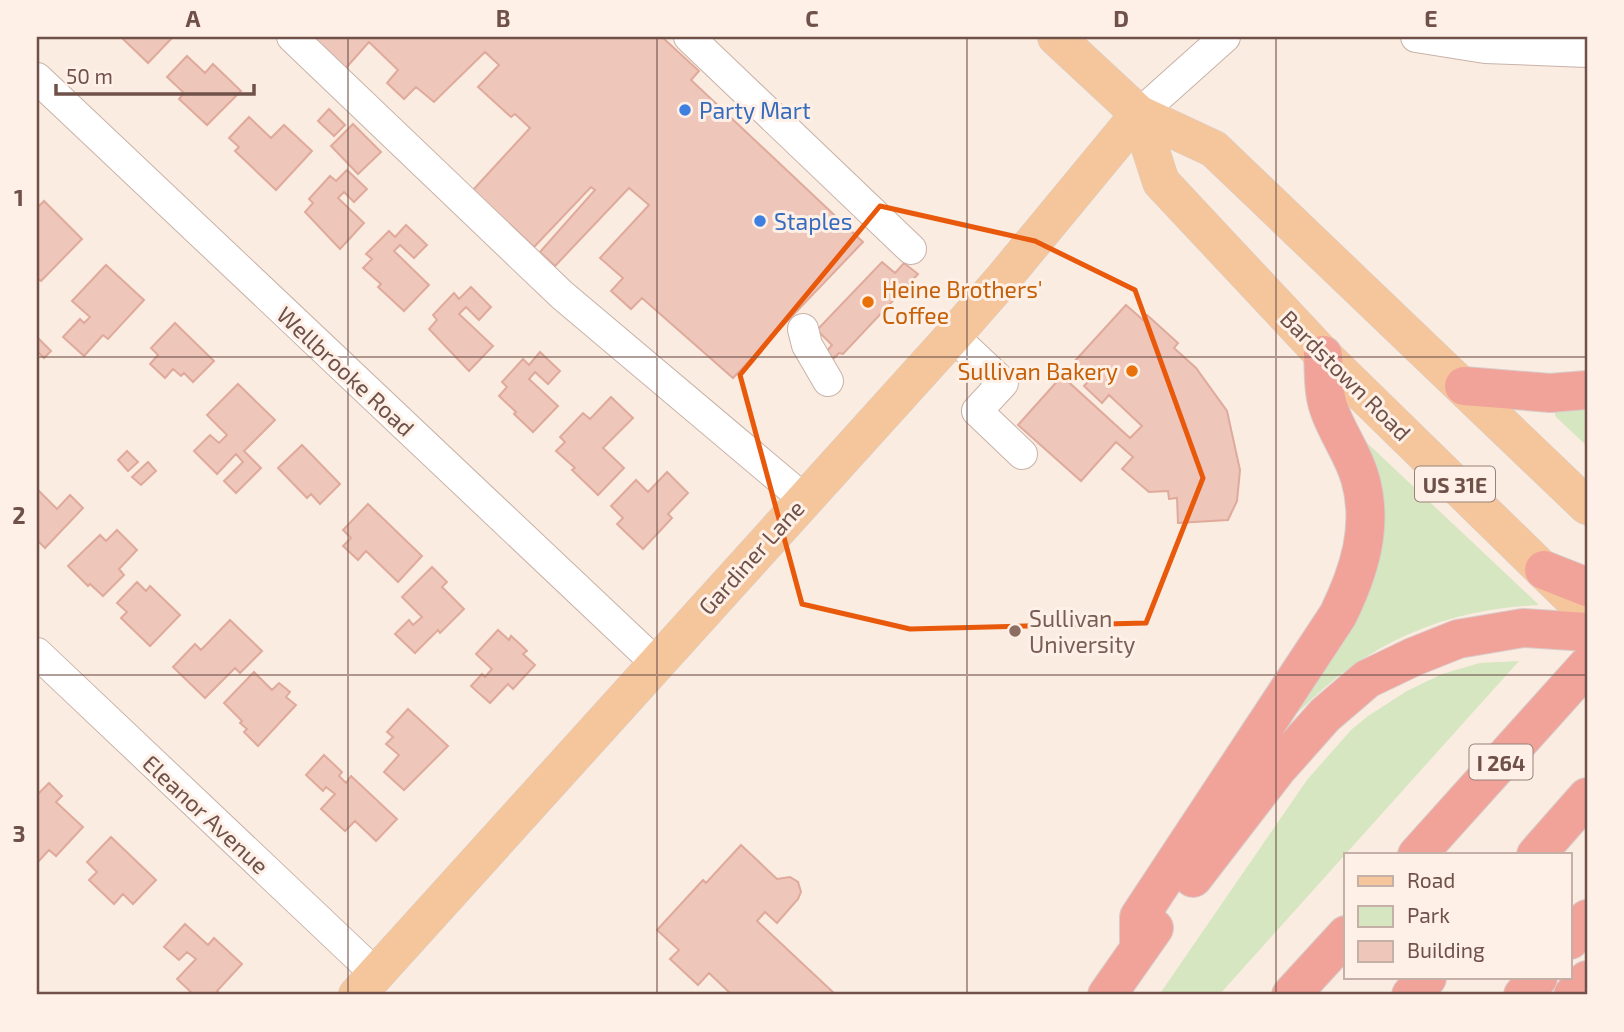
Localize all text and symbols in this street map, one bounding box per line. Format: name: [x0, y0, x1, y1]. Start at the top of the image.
text: A: [185, 4, 201, 32]
text: B: [496, 4, 510, 32]
text: C: [805, 4, 819, 32]
text: D: [1113, 4, 1129, 32]
text: E: [1424, 4, 1438, 32]
scale bar: [56, 52, 254, 96]
text: 50 m: [66, 63, 113, 88]
place label: Party Mart: [699, 96, 811, 124]
marker: Party Mart: [677, 102, 693, 118]
text: 1: [14, 183, 24, 211]
place label: Staples: [774, 207, 852, 235]
marker: Staples: [752, 213, 768, 229]
place label: Heine Brothers' Coffee: [882, 275, 1043, 329]
marker: Heine Brothers' Coffee: [860, 294, 876, 310]
street label: Wellbrooke Road: [272, 300, 420, 442]
street label: Bardstown Road: [1275, 304, 1417, 446]
place label: Sullivan Bakery: [957, 357, 1118, 385]
marker: Sullivan Bakery: [1124, 363, 1140, 379]
road number: US 31E: [1415, 466, 1495, 502]
street label: Gardiner Lane: [692, 494, 810, 620]
text: 2: [12, 501, 26, 529]
place label: Sullivan University: [1029, 604, 1135, 658]
marker: Sullivan University: [1007, 623, 1023, 639]
road number: I 264: [1470, 744, 1532, 780]
street label: Eleanor Avenue: [137, 749, 275, 879]
text: 3: [12, 819, 26, 847]
legend: [1344, 853, 1572, 979]
text: Road: [1407, 867, 1455, 892]
text: Park: [1407, 902, 1450, 927]
text: Building: [1407, 937, 1485, 962]

